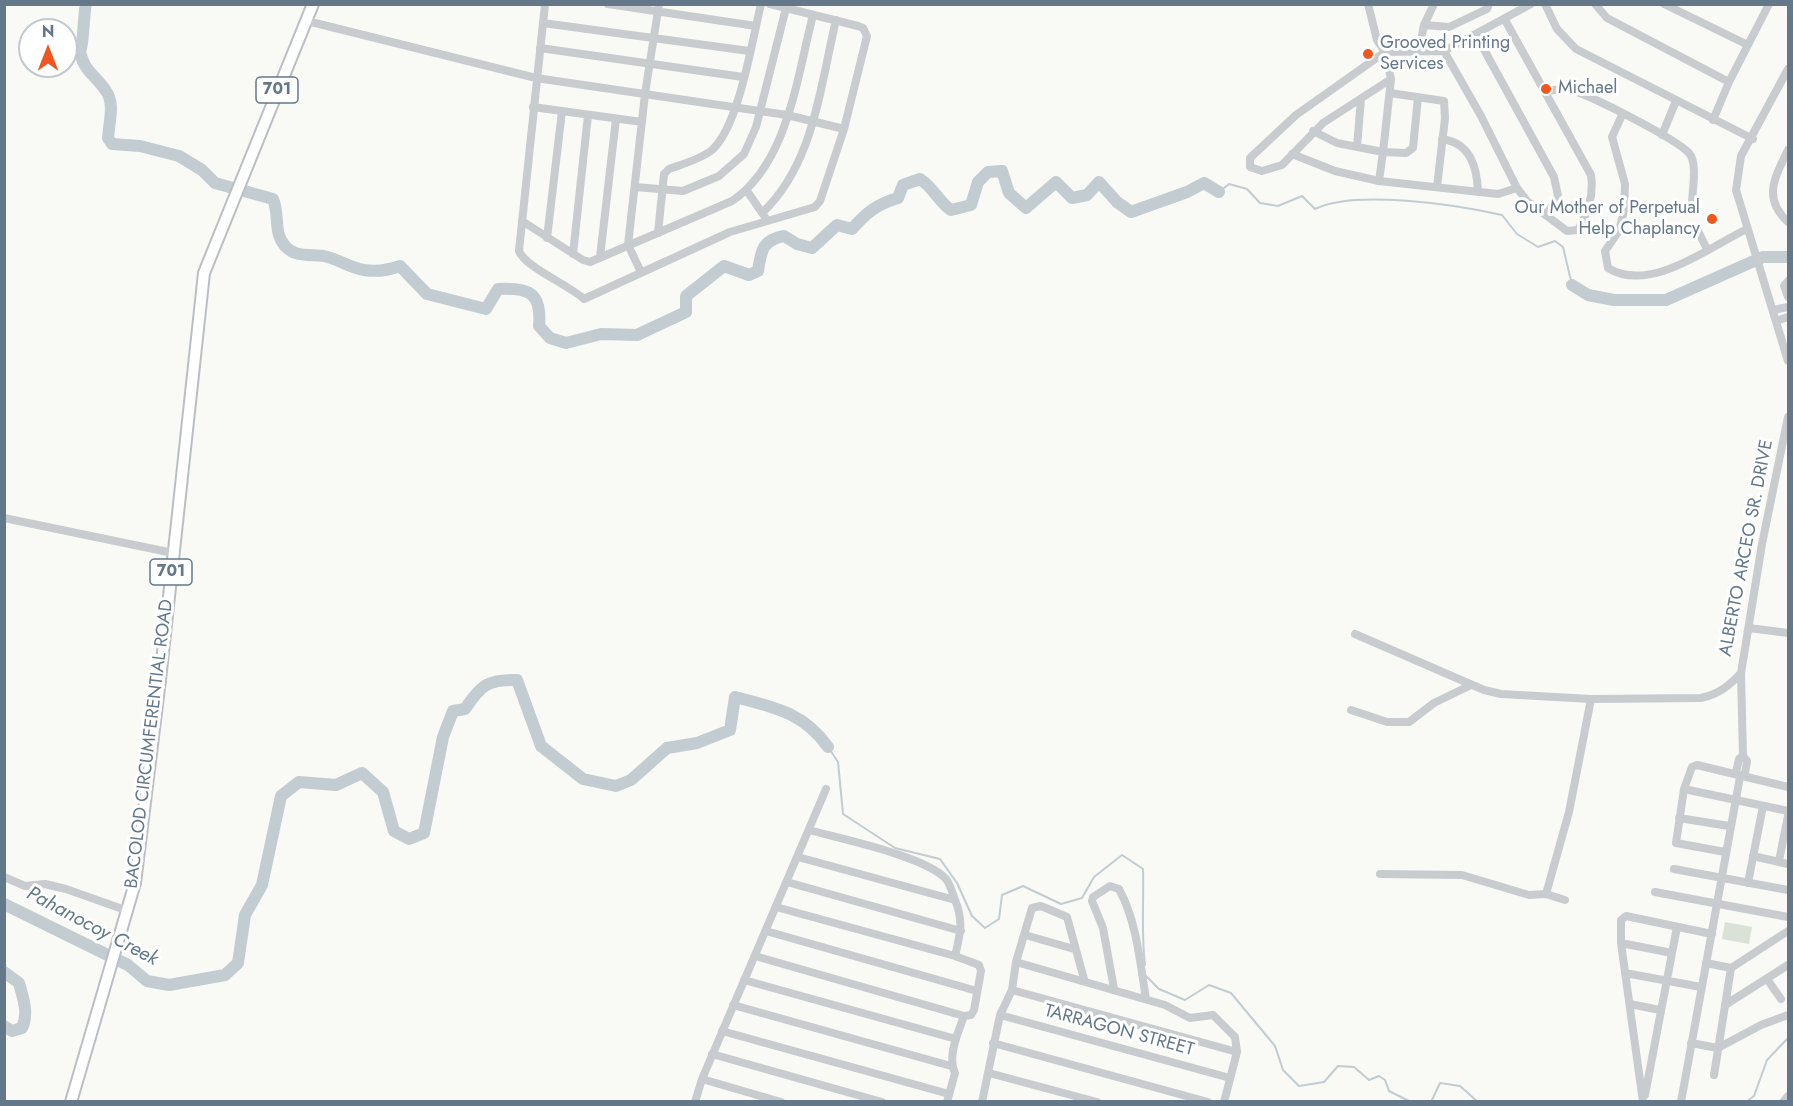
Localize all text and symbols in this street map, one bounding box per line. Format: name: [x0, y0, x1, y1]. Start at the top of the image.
north arrow: [18, 18, 78, 78]
text: N: [42, 20, 54, 43]
place label: Grooved Printing Services: [1380, 33, 1510, 76]
marker: Grooved Printing Services: [1361, 47, 1375, 61]
road number: 701: [256, 77, 298, 103]
place label: Michael: [1558, 78, 1617, 100]
marker: Michael: [1539, 82, 1553, 96]
place label: Our Mother of Perpetual Help Chaplancy: [1514, 198, 1700, 240]
marker: Our Mother of Perpetual Help Chaplancy: [1705, 212, 1719, 226]
street label: ALBERTO ARCEO SR. DRIVE: [1715, 438, 1779, 658]
road number: 701: [150, 559, 192, 585]
street label: BACOLOD CIRCUMFERENTIAL ROAD: [122, 598, 178, 890]
water label: Pahanocoy Creek: [22, 882, 162, 972]
street label: TARRAGON STREET: [1042, 1001, 1196, 1061]

